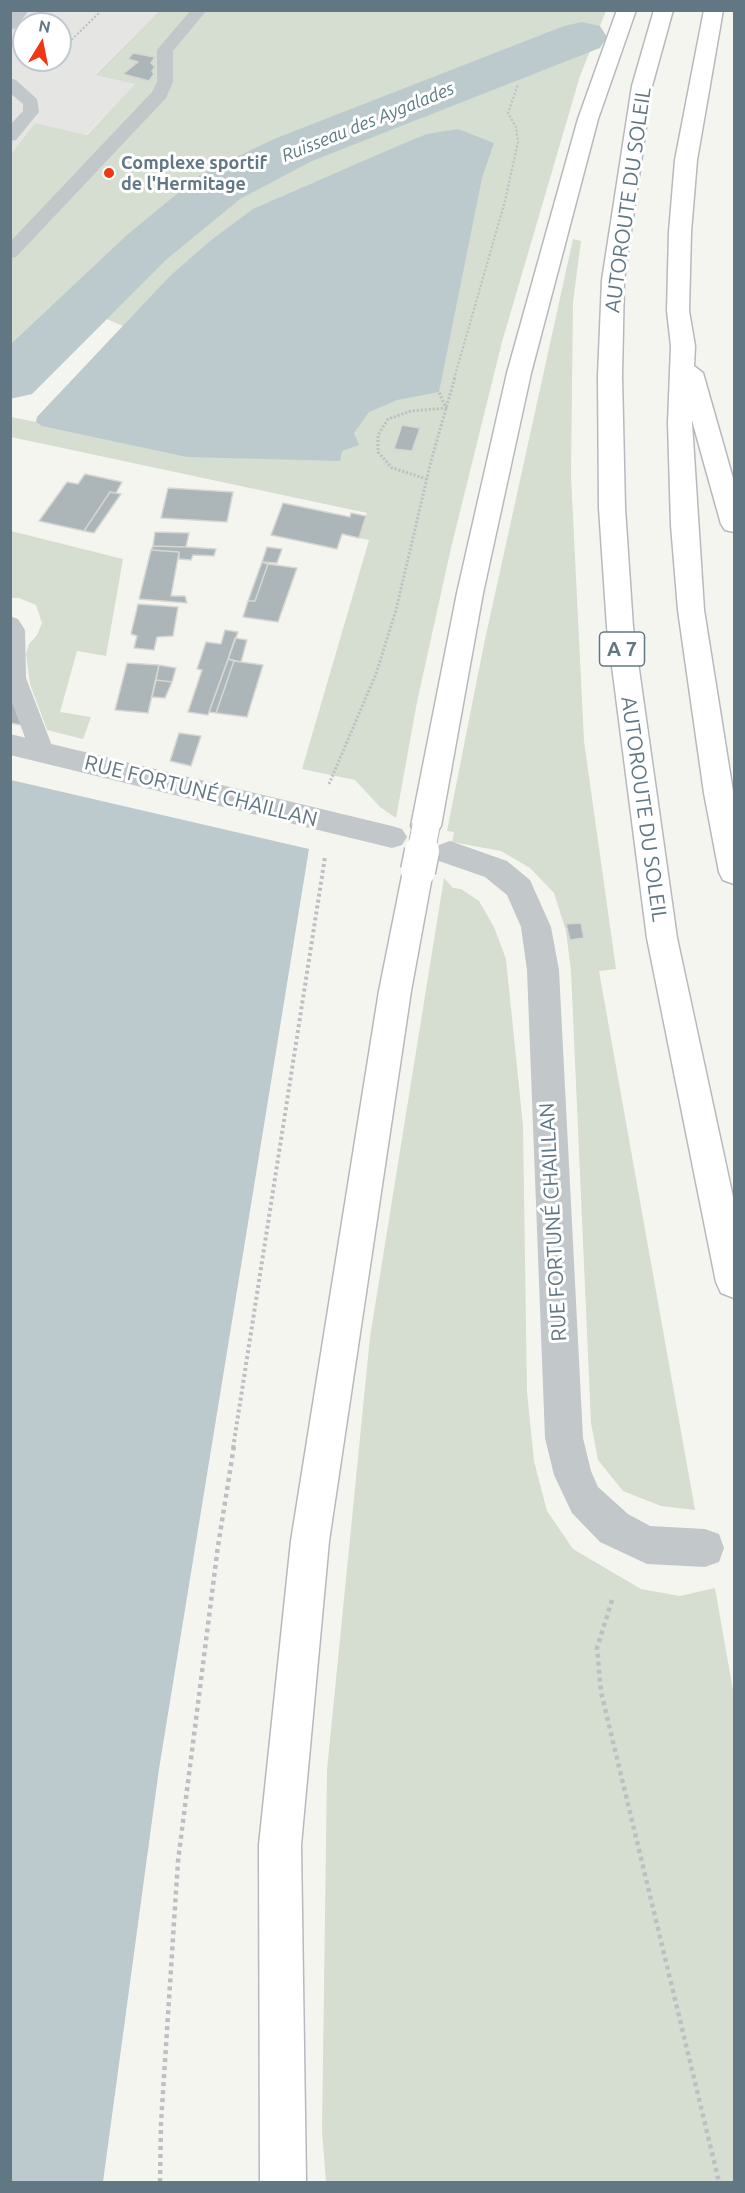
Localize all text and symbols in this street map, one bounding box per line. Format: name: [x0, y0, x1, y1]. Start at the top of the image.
north arrow: [12, 12, 72, 72]
text: N: [37, 16, 52, 36]
water label: Ruisseau des Aygalades: [279, 77, 457, 167]
street label: AUTOROUTE DU SOLEIL: [600, 86, 656, 314]
place label: Complexe sportif de l'Hermitage: [121, 152, 267, 195]
marker: Complexe sportif de l'Hermitage: [102, 166, 116, 180]
road number: A 7: [600, 632, 644, 666]
street label: AUTOROUTE DU SOLEIL: [616, 695, 672, 923]
street label: RUE FORTUNÉ CHAILLAN: [82, 750, 320, 832]
street label: RUE FORTUNÉ CHAILLAN: [534, 1102, 572, 1342]

